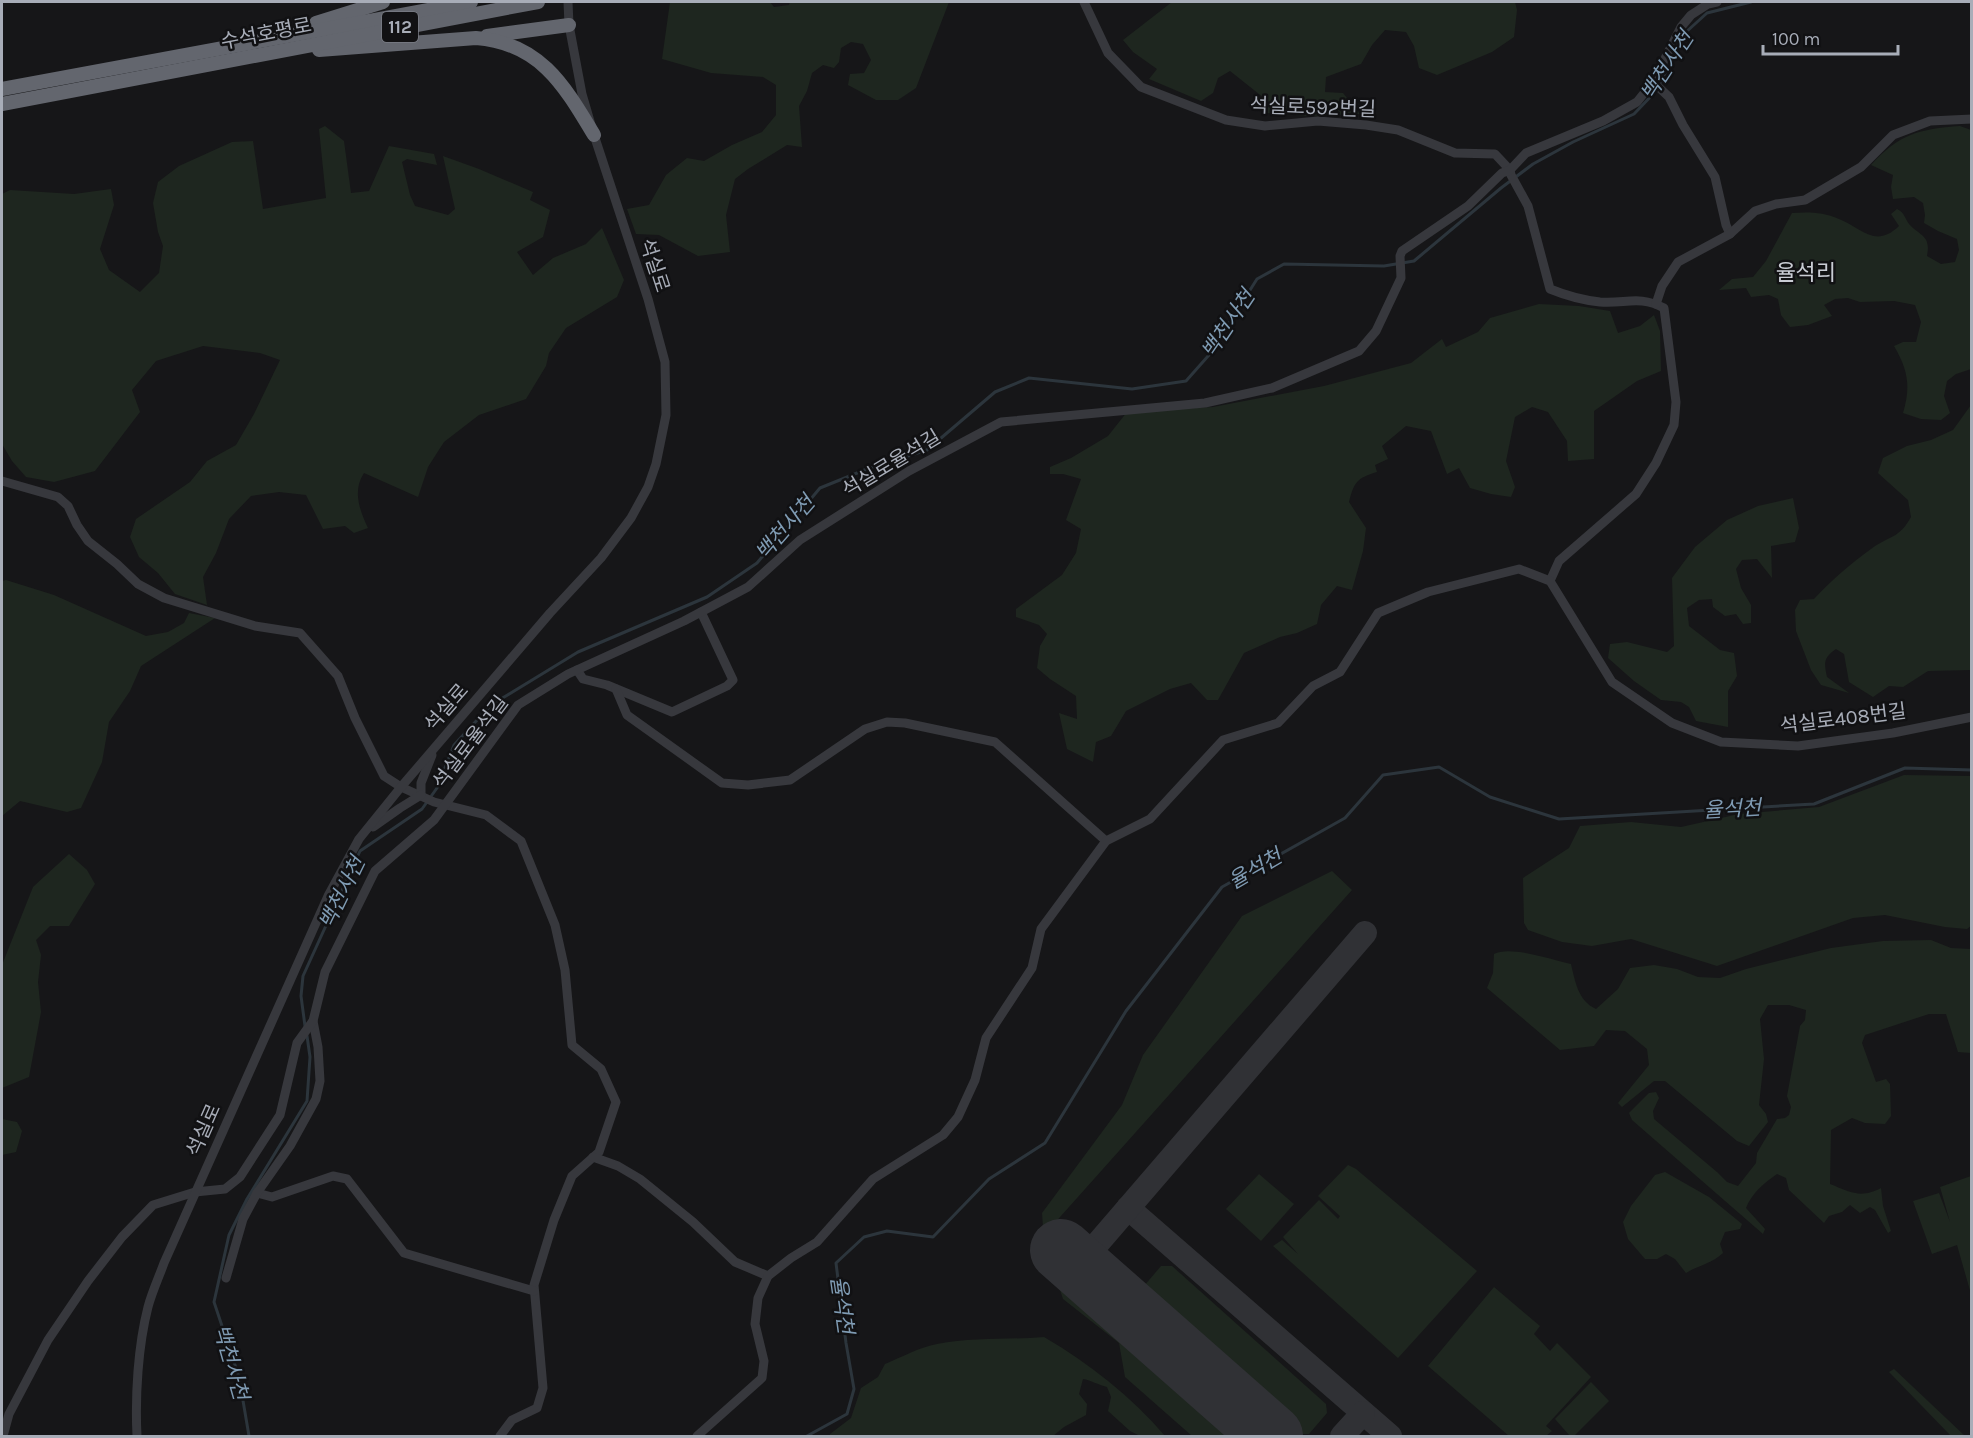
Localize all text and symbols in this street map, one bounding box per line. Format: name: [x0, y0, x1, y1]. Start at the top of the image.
road number: 112: [382, 12, 418, 42]
street label: 수석호평로: [219, 13, 313, 54]
scale bar: [1763, 18, 1898, 56]
water label: 백천사천: [1636, 25, 1700, 105]
text: 100 m: [1772, 28, 1820, 50]
street label: 석실로592번길: [1249, 94, 1377, 121]
street label: 석실로: [635, 235, 674, 295]
district label: 율석리: [1776, 260, 1836, 286]
water label: 백천사천: [1196, 283, 1261, 363]
street label: 석실로율석길: [838, 425, 944, 502]
water label: 백천사천: [751, 489, 821, 565]
street label: 석실로: [420, 679, 473, 736]
street label: 석실로율석길: [428, 691, 513, 793]
street label: 석실로408번길: [1778, 699, 1908, 738]
water label: 율석천: [1702, 795, 1764, 823]
water label: 율석천: [1224, 843, 1288, 894]
water label: 백천사천: [314, 851, 371, 933]
street label: 석실로: [182, 1100, 225, 1160]
water label: 율석천: [826, 1275, 858, 1338]
water label: 백천사천: [209, 1322, 254, 1405]

